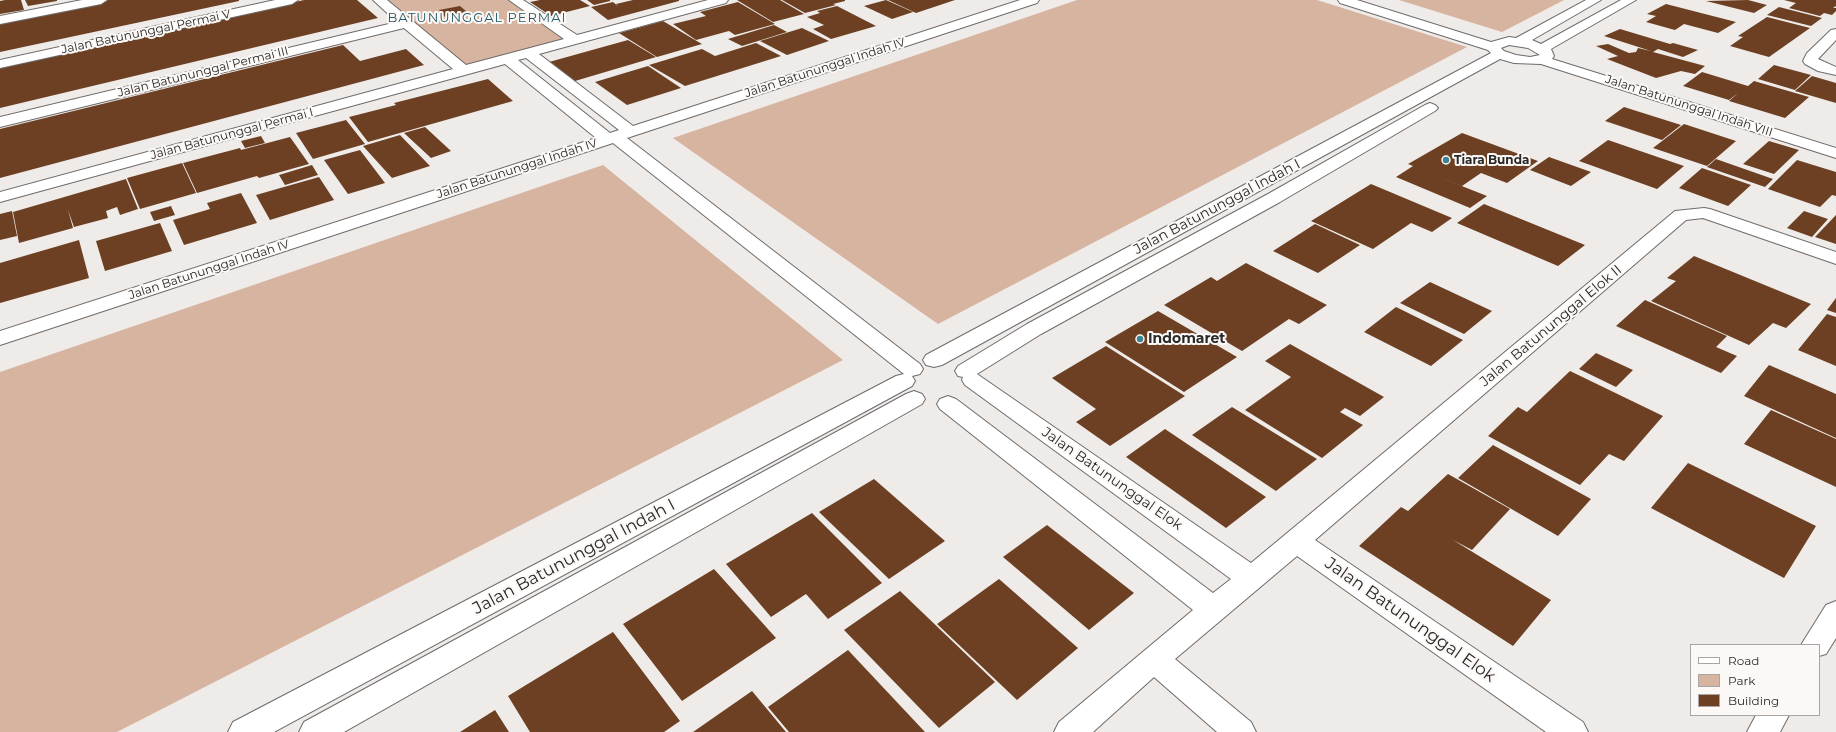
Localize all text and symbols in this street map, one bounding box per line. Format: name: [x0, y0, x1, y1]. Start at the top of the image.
street label: Jalan Batununggal Permai V: [60, 7, 232, 57]
district label: BATUNUNGGAL PERMAI: [387, 10, 567, 26]
street label: Jalan Batununggal Indah IV: [743, 35, 907, 101]
street label: Jalan Batununggal Permai III: [116, 44, 290, 100]
street label: Jalan Batununggal Indah VIII: [1603, 72, 1775, 140]
street label: Jalan Batununggal Permai I: [149, 105, 315, 163]
street label: Jalan Batununggal Indah IV: [435, 136, 599, 202]
place label: Tiara Bunda: [1454, 153, 1529, 167]
marker: Tiara Bunda: [1441, 155, 1451, 165]
street label: Jalan Batununggal Indah I: [1131, 156, 1303, 258]
street label: Jalan Batununggal Indah IV: [127, 237, 291, 303]
street label: Jalan Batununggal Elok II: [1477, 262, 1625, 390]
place label: Indomaret: [1148, 331, 1225, 347]
marker: Indomaret: [1135, 334, 1145, 344]
street label: Jalan Batununggal Elok: [1038, 424, 1186, 534]
street label: Jalan Batununggal Indah I: [469, 495, 679, 619]
street label: Jalan Batununggal Elok: [1321, 553, 1499, 687]
legend: [1690, 644, 1820, 716]
text: Road: [1728, 653, 1759, 668]
text: Park: [1728, 673, 1755, 688]
text: Building: [1728, 693, 1779, 708]

